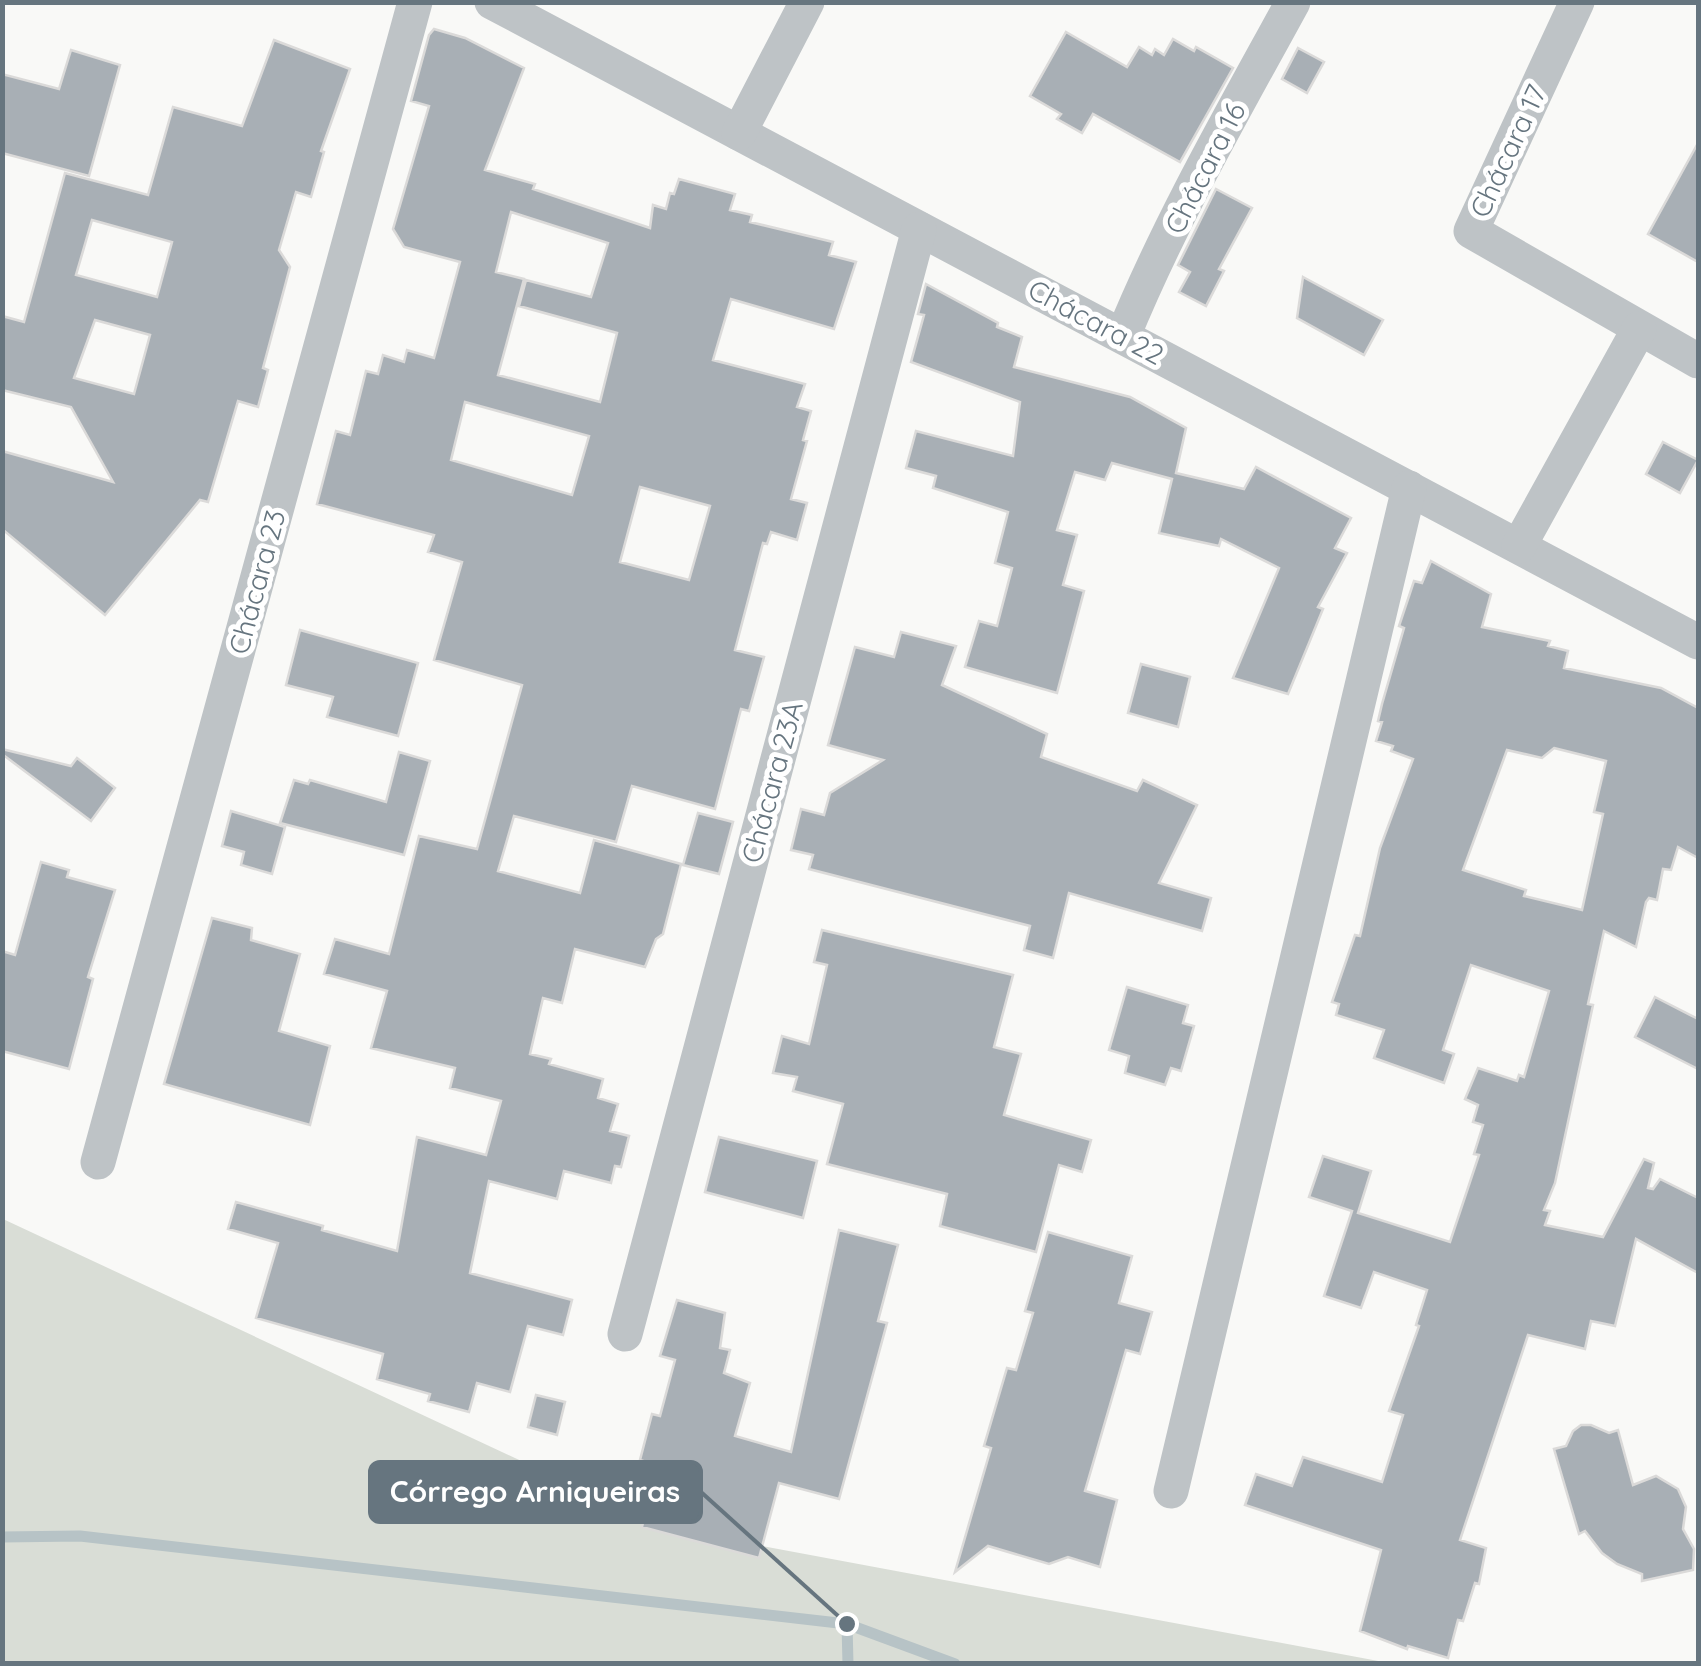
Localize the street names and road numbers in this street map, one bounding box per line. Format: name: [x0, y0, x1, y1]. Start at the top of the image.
street label: Chácara 17: [1462, 79, 1554, 223]
street label: Chácara 16: [1156, 96, 1253, 239]
street label: Chácara 22: [1022, 271, 1170, 372]
street label: Chácara 23: [220, 506, 293, 658]
street label: Chácara 23A: [733, 697, 810, 867]

